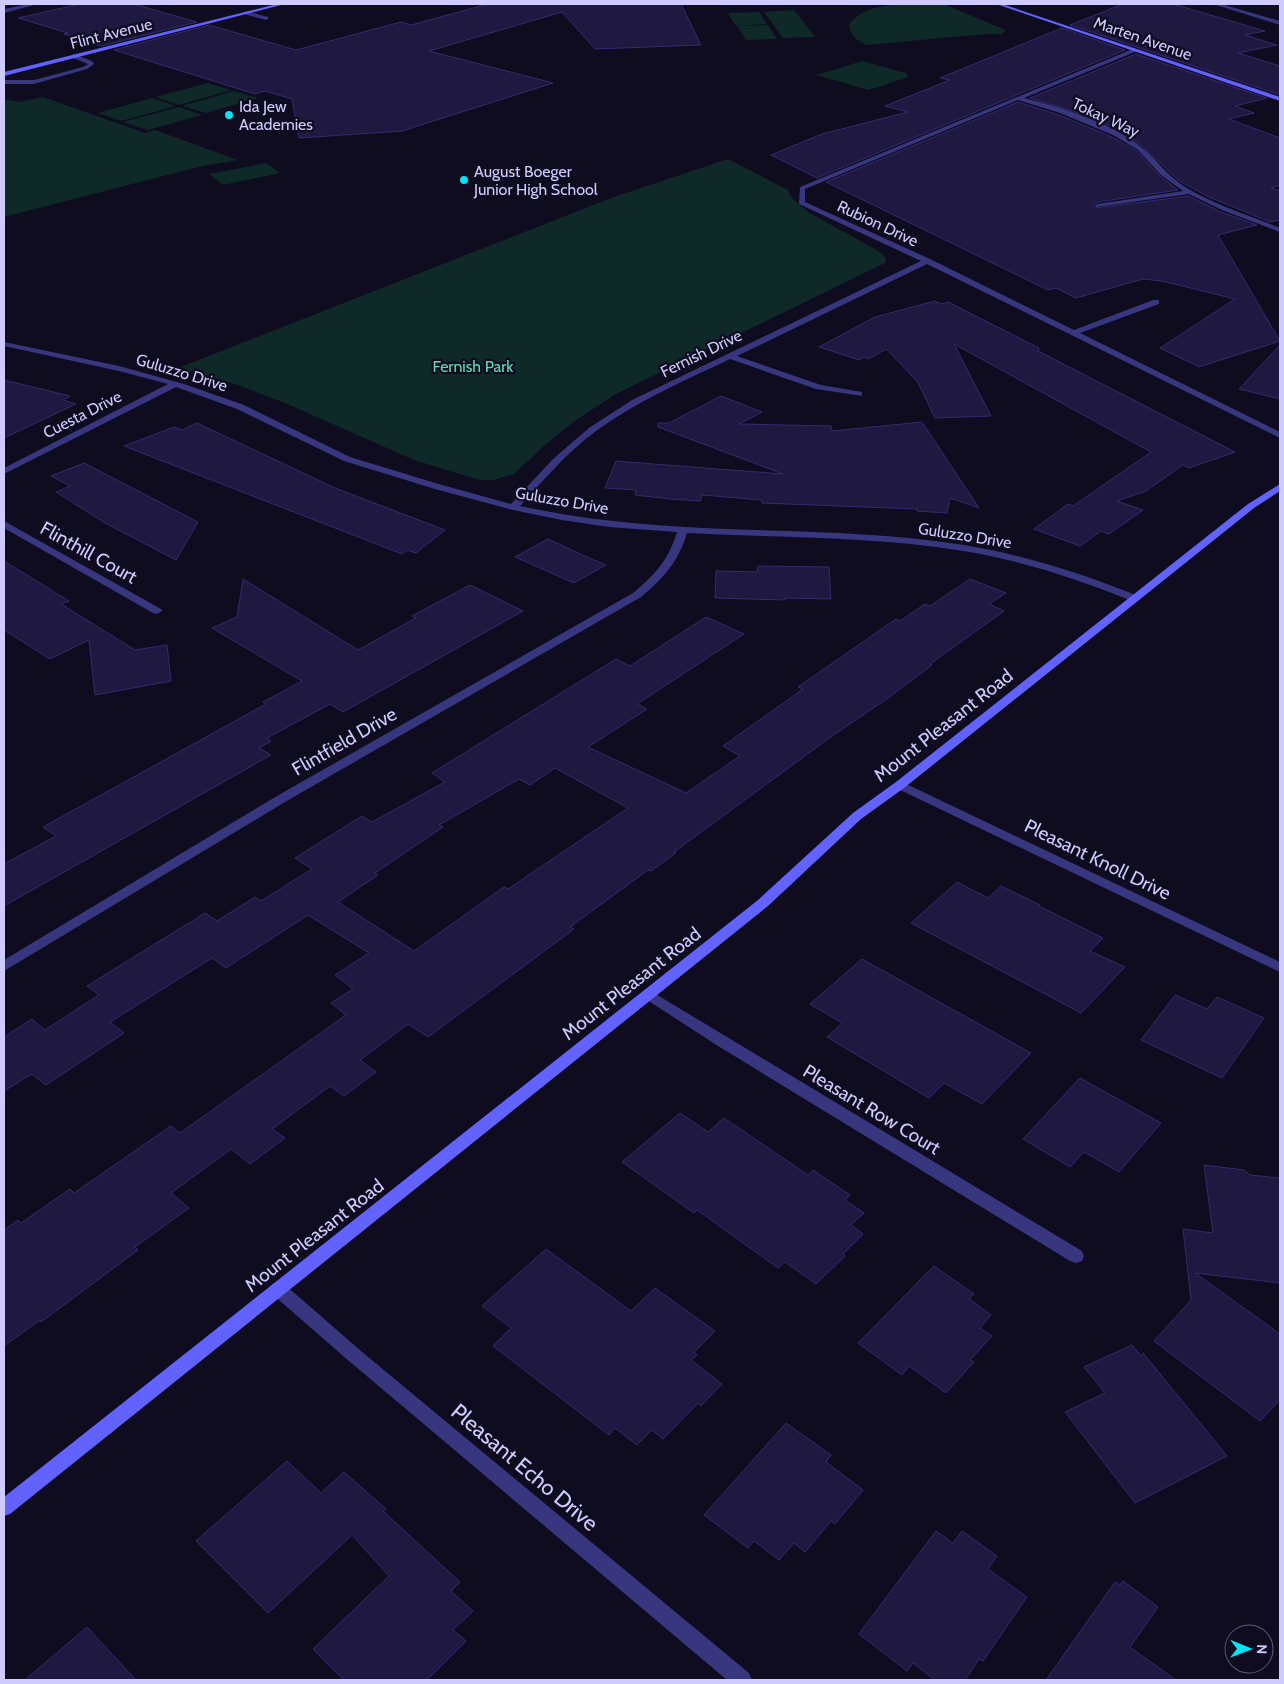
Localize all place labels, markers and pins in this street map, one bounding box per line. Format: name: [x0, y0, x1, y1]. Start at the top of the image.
place label: Ida Jew Academies: [239, 97, 313, 134]
marker: Ida Jew Academies: [223, 109, 235, 121]
place label: August Boeger Junior High School: [473, 162, 598, 199]
marker: August Boeger Junior High School: [458, 174, 470, 186]

